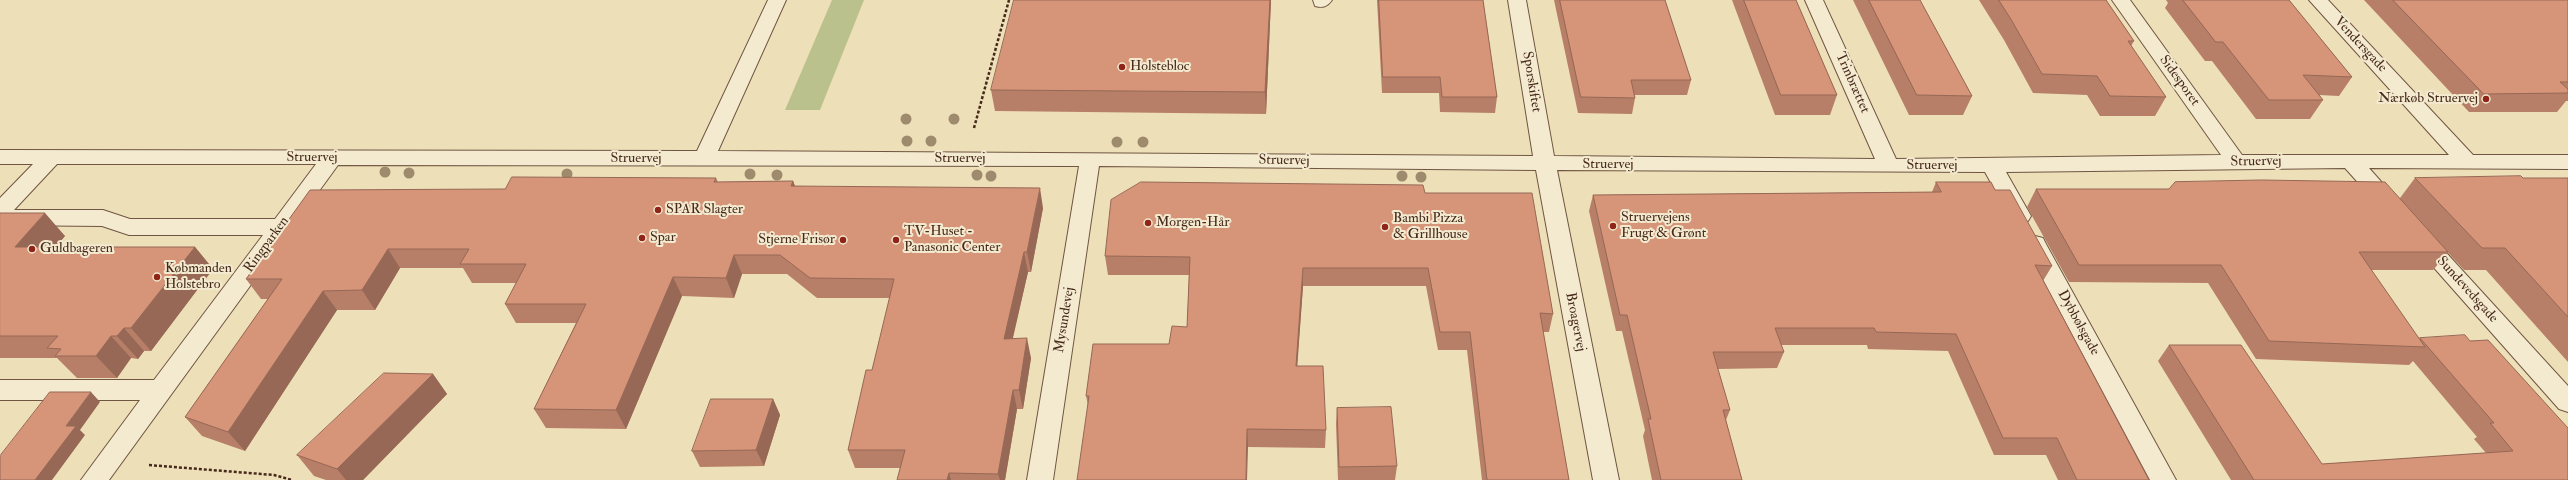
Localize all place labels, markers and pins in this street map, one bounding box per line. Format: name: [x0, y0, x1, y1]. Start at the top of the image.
place label: Holstebloc: [1130, 59, 1189, 75]
marker: Holstebloc: [1117, 62, 1127, 72]
place label: Nærkøb Struervej: [2378, 91, 2478, 107]
marker: Nærkøb Struervej: [2481, 94, 2491, 104]
place label: SPAR Slagter: [666, 202, 743, 218]
marker: SPAR Slagter: [653, 205, 663, 215]
place label: Struervejens Frugt & Grønt: [1621, 210, 1706, 242]
place label: Bambi Pizza & Grillhouse: [1393, 211, 1468, 244]
place label: Morgen-Hår: [1156, 215, 1230, 231]
marker: Morgen-Hår: [1143, 218, 1153, 228]
marker: Struervejens Frugt & Grønt: [1608, 221, 1618, 231]
marker: Bambi Pizza & Grillhouse: [1380, 222, 1390, 232]
place label: TV-Huset - Panasonic Center: [904, 224, 1000, 256]
place label: Spar: [650, 230, 676, 246]
place label: Stjerne Frisør: [758, 232, 835, 248]
marker: Spar: [637, 233, 647, 243]
marker: Stjerne Frisør: [838, 235, 848, 245]
marker: TV-Huset - Panasonic Center: [891, 235, 901, 245]
place label: Guldbageren: [40, 241, 113, 257]
marker: Guldbageren: [27, 244, 37, 254]
place label: Købmanden Holstebro: [165, 261, 232, 294]
marker: Købmanden Holstebro: [152, 272, 162, 282]

